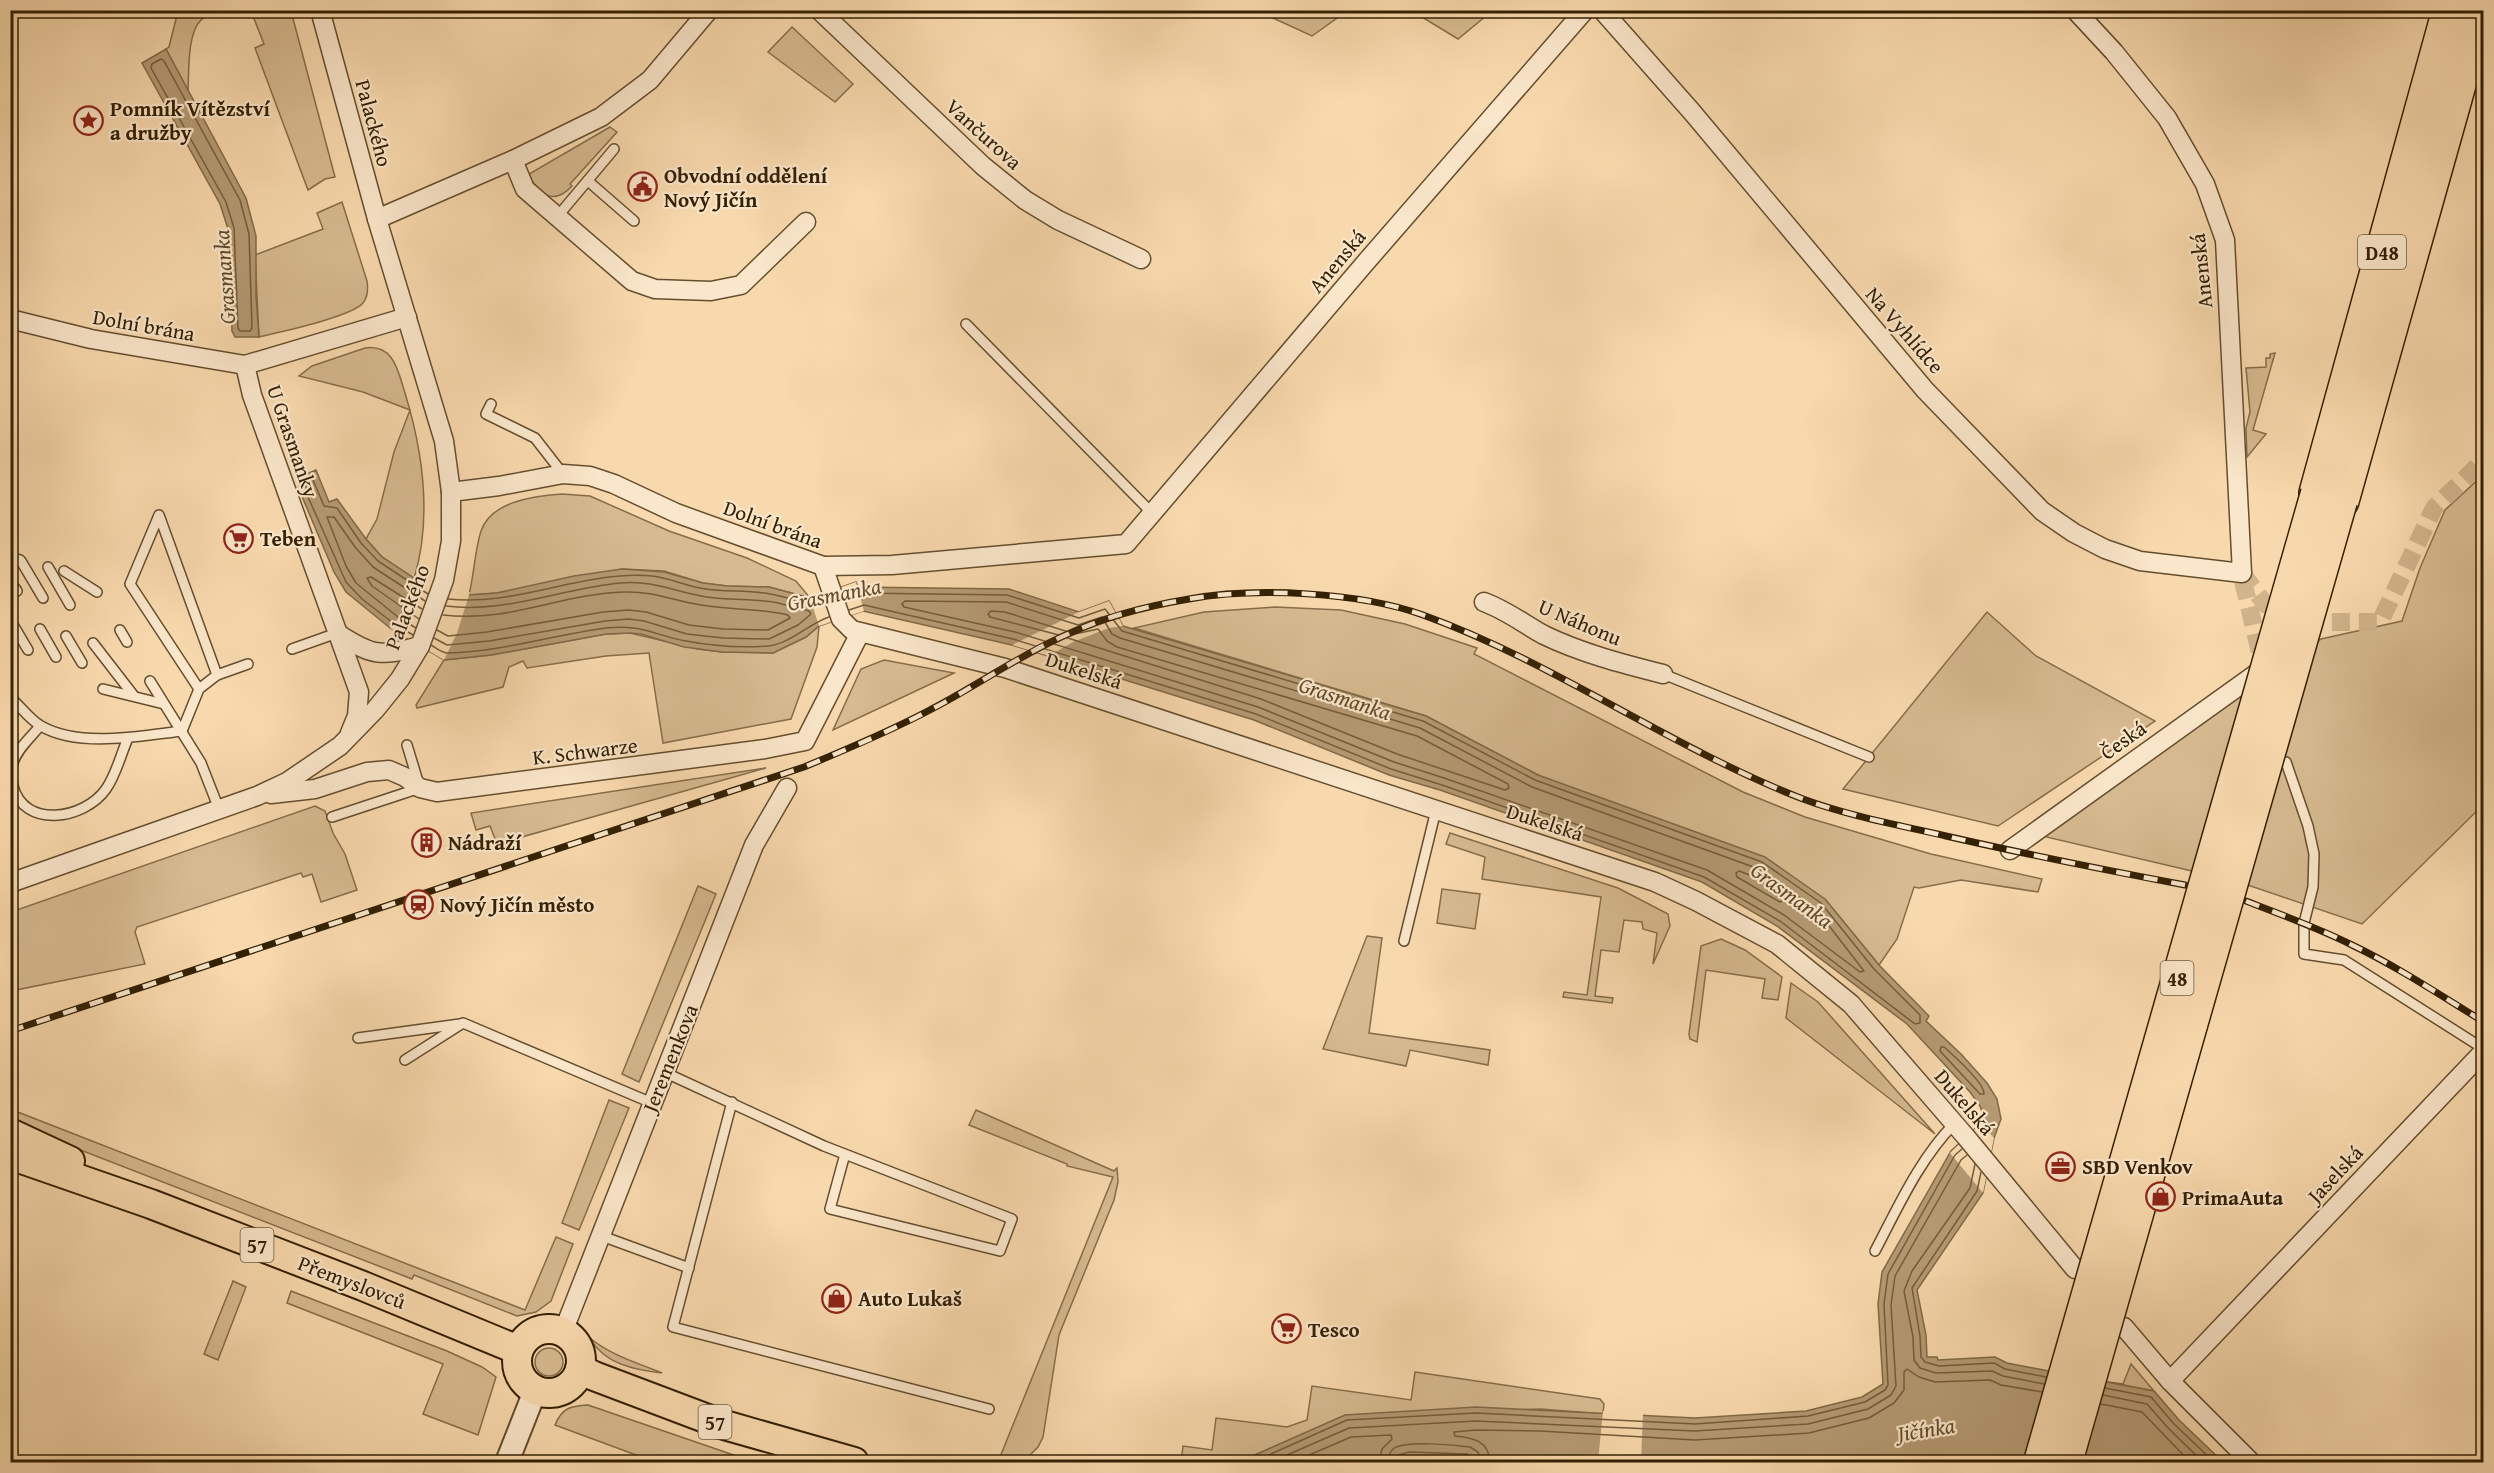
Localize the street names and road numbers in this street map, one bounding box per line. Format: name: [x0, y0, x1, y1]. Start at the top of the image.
street label: Palackého: [348, 76, 400, 170]
street label: Vančurova: [939, 91, 1029, 177]
street label: Anenská: [1301, 222, 1373, 300]
street label: Anenská: [2182, 232, 2220, 310]
road number: D48: [2358, 235, 2406, 269]
street label: Na Vyhlídce: [1858, 280, 1952, 380]
street label: Dolní brána: [91, 301, 197, 349]
street label: U Grasmanky: [259, 380, 327, 502]
street label: Dolní brána: [719, 492, 827, 556]
street label: Palackého: [377, 560, 437, 654]
street label: U Náhonu: [1534, 591, 1627, 654]
street label: Dukelská: [1042, 643, 1126, 697]
street label: Česká: [2094, 713, 2152, 767]
street label: K. Schwarze: [531, 729, 639, 773]
street label: Dukelská: [1503, 795, 1587, 849]
road number: 48: [2160, 961, 2194, 995]
street label: Jeremenkova: [633, 999, 706, 1119]
street label: Dukelská: [1927, 1062, 2003, 1142]
street label: Jaselská: [2298, 1138, 2370, 1212]
road number: 57: [240, 1228, 274, 1262]
street label: Přemyslovců: [294, 1247, 411, 1317]
road number: 57: [698, 1405, 732, 1439]

